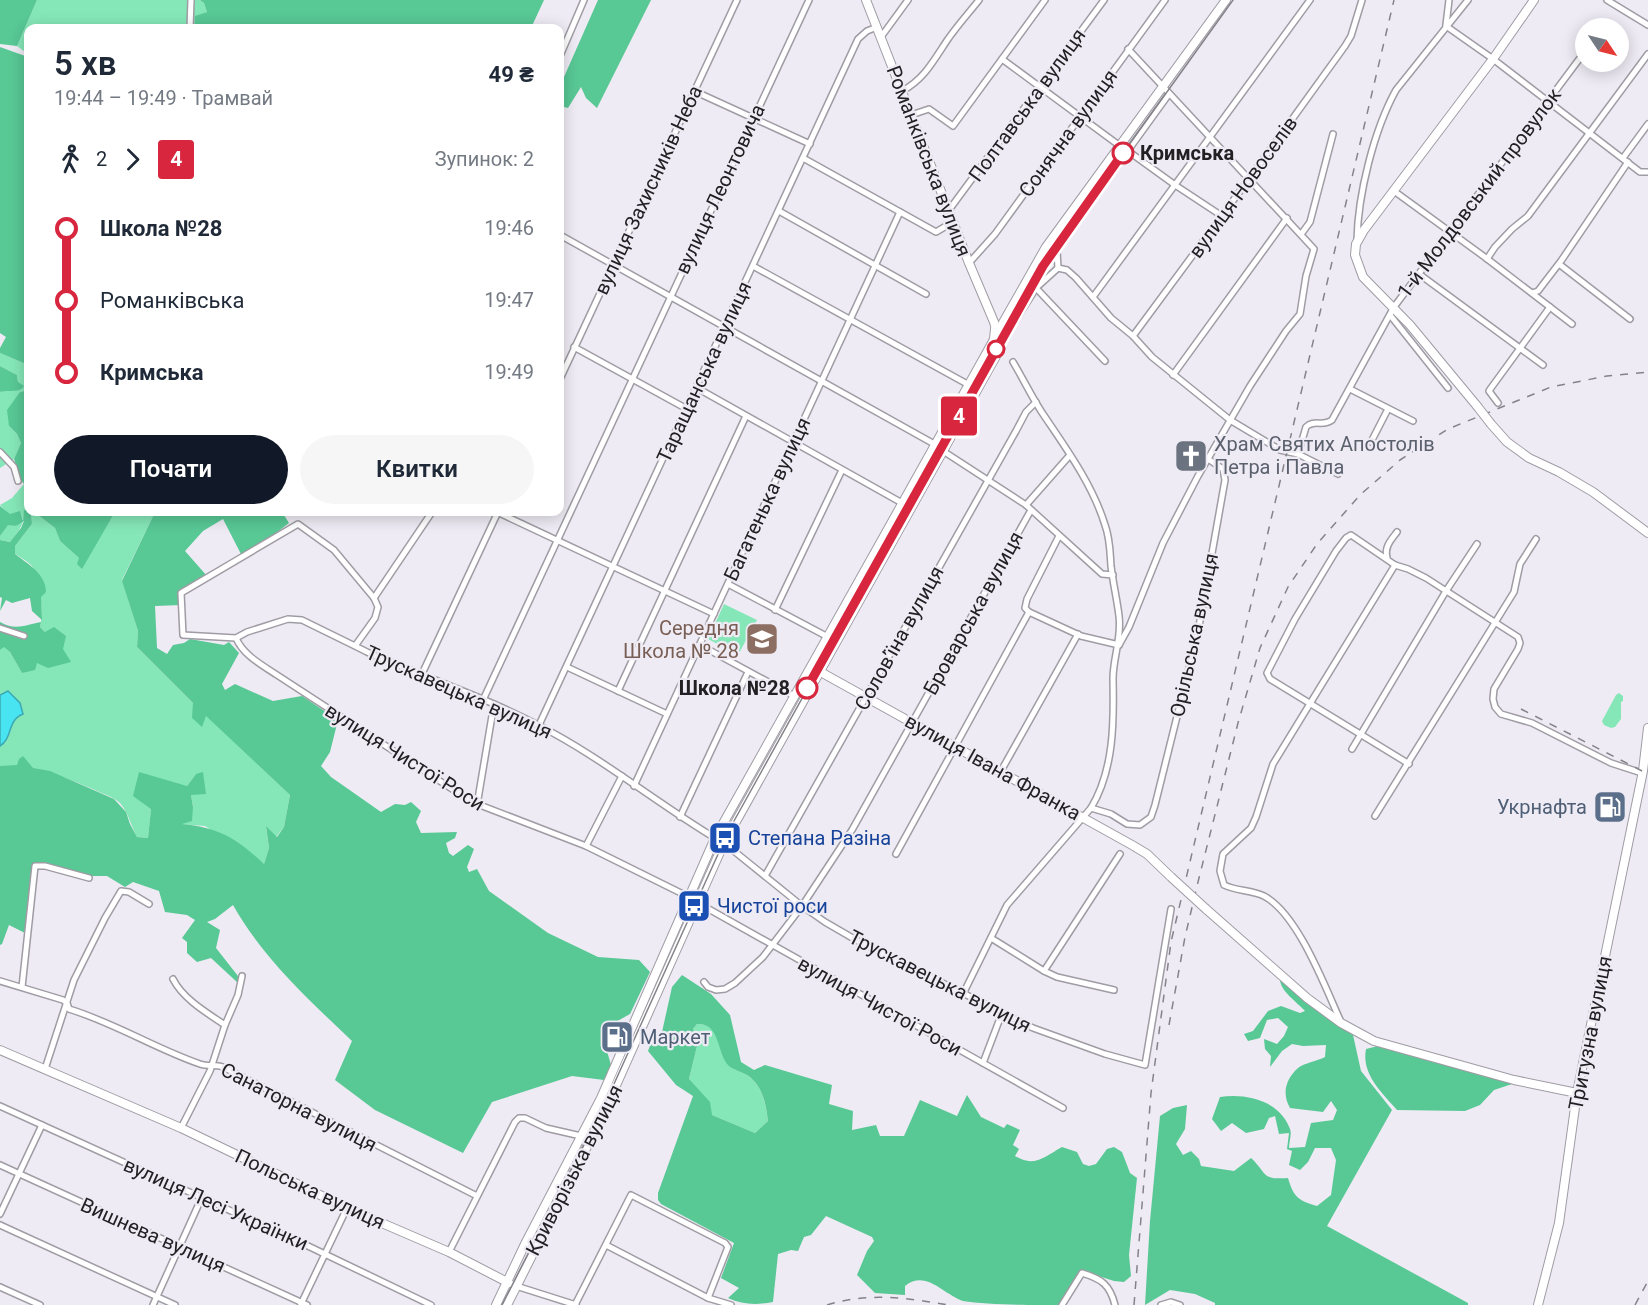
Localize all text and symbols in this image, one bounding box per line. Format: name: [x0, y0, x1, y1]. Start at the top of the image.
north arrow: [1575, 18, 1629, 72]
map controls: [1575, 18, 1629, 72]
street label: Полтавська вулиця: [963, 24, 1091, 186]
text: 5 хв: [54, 44, 116, 83]
text: 49 ₴: [489, 62, 534, 87]
street label: Романківська вулиця: [881, 62, 977, 260]
street label: Сонячна вулиця: [1014, 65, 1122, 201]
street label: вулиця Захисників Неба: [589, 82, 707, 298]
street label: 1-й Молдовський провулок: [1392, 83, 1566, 303]
text: 19:44 – 19:49 · Трамвай: [54, 86, 273, 110]
street label: вулиця Леонтовича: [670, 100, 770, 278]
street label: вулиця Новоселів: [1184, 112, 1302, 262]
place label: Кримська: [1140, 141, 1234, 165]
marker: Кримська: [1112, 142, 1134, 164]
icon: walk: [54, 143, 87, 176]
icon: forward: [116, 143, 149, 176]
text: 2: [96, 147, 107, 171]
text: 4: [170, 147, 182, 171]
text: Зупинок: 2: [435, 147, 534, 171]
text: Школа №28: [100, 216, 222, 241]
text: 19:46: [484, 216, 534, 240]
street label: Таращанська вулиця: [651, 278, 757, 466]
text: Романківська: [100, 288, 244, 313]
text: 19:47: [484, 288, 534, 312]
unlabelled marker: [987, 340, 1005, 358]
text: Кримська: [100, 360, 204, 385]
text: 19:49: [484, 360, 534, 384]
line badge: 4: [940, 396, 978, 436]
text: 4: [953, 404, 965, 428]
street label: Багатенька вулиця: [719, 413, 815, 585]
place label: Храм Святих Апостолів Петра і Павла: [1214, 432, 1435, 479]
button: Почати: [54, 435, 288, 504]
button: Квитки: [300, 435, 534, 504]
church icon: Храм Святих Апостолів Петра і Павла: [1173, 438, 1209, 474]
street label: Броварська вулиця: [918, 527, 1028, 699]
street label: Орільська вулиця: [1165, 551, 1223, 719]
street label: Соловʼїна вулиця: [849, 562, 949, 714]
place label: Середня Школа № 28: [623, 616, 739, 663]
school or university icon: Середня Школа № 28: [744, 621, 780, 657]
street label: Трускавецька вулиця: [362, 640, 556, 744]
place label: Школа №28: [679, 676, 790, 700]
marker: Школа №28: [796, 677, 818, 699]
street label: вулиця Чистої Роси: [321, 698, 489, 816]
street label: вулиця Івана Франка: [901, 709, 1085, 825]
fuel station icon: Укрнафта: [1592, 789, 1628, 825]
place label: Укрнафта: [1497, 795, 1587, 819]
bus stop icon: Степана Разіна: [707, 820, 743, 856]
place label: Степана Разіна: [748, 826, 891, 850]
bus stop icon: Чистої роси: [676, 888, 712, 924]
place label: Чистої роси: [717, 894, 828, 918]
street label: Трускавецька вулиця: [845, 925, 1035, 1037]
street label: вулиця Чистої Роси: [794, 951, 966, 1061]
street label: Тритузна вулиця: [1563, 954, 1617, 1112]
fuel station icon: Маркет: [599, 1019, 635, 1055]
place label: Маркет: [640, 1025, 711, 1049]
street label: Санаторна вулиця: [217, 1057, 381, 1157]
street label: Криворізька вулиця: [521, 1081, 627, 1259]
street label: Польська вулиця: [231, 1144, 389, 1234]
street label: вулиця Лесі Українки: [120, 1152, 312, 1256]
street label: Вишнева вулиця: [77, 1192, 229, 1278]

